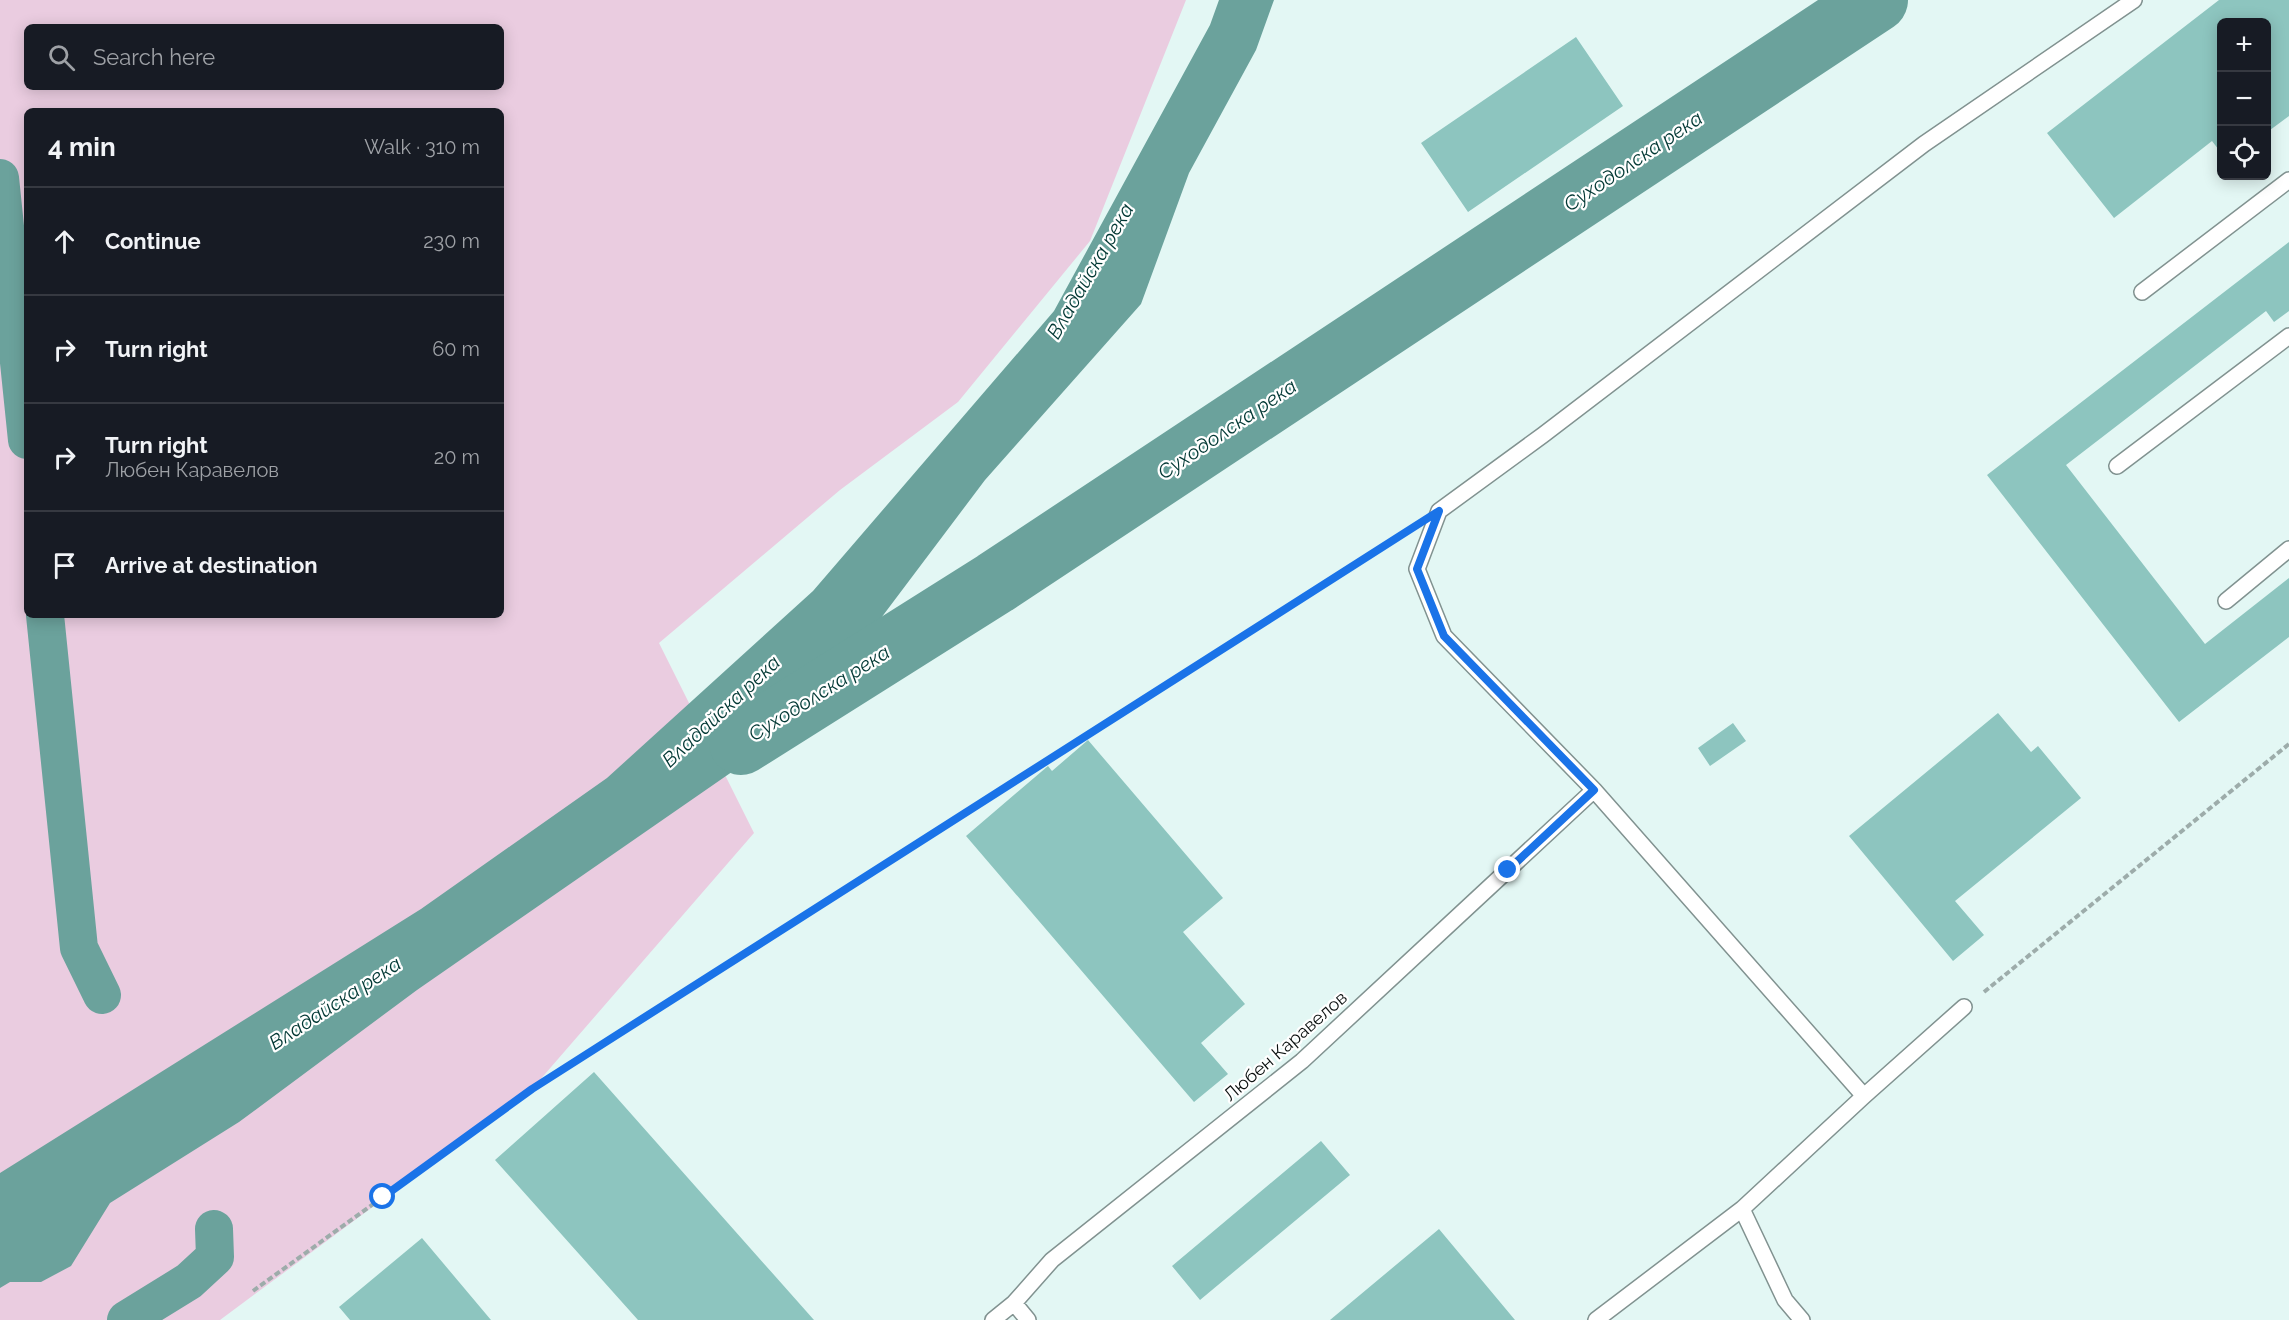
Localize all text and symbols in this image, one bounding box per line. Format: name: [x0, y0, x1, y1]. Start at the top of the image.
map controls: [2217, 18, 2271, 180]
button: +: [2217, 18, 2271, 72]
search box: [24, 24, 504, 90]
icon: search: [45, 41, 78, 74]
text: Search here: [93, 44, 215, 70]
button: −: [2217, 72, 2271, 126]
water label: Суходолска река: [1559, 106, 1707, 216]
button: locate: [2217, 126, 2271, 180]
text: 4 min: [48, 132, 116, 162]
text: Walk · 310 m: [364, 135, 480, 159]
water label: Владайска река: [1041, 199, 1139, 343]
icon: ahead: [48, 225, 81, 258]
text: Continue: [105, 228, 201, 254]
text: 230 m: [423, 229, 480, 253]
icon: right: [48, 333, 81, 366]
text: Turn right: [105, 336, 208, 362]
text: 60 m: [432, 337, 480, 361]
water label: Суходолска река: [1153, 374, 1301, 484]
text: Turn right: [105, 432, 208, 458]
icon: right: [48, 441, 81, 474]
text: 20 m: [434, 445, 480, 469]
text: Любен Каравелов: [105, 458, 279, 482]
icon: arrive: [48, 549, 81, 582]
text: Arrive at destination: [105, 552, 318, 578]
water label: Суходолска река: [744, 640, 894, 746]
water label: Владайска река: [657, 650, 785, 772]
route end: [1494, 856, 1520, 882]
water label: Владайска река: [264, 951, 406, 1055]
street label: Любен Каравелов: [1219, 987, 1351, 1105]
route start: [369, 1183, 395, 1209]

